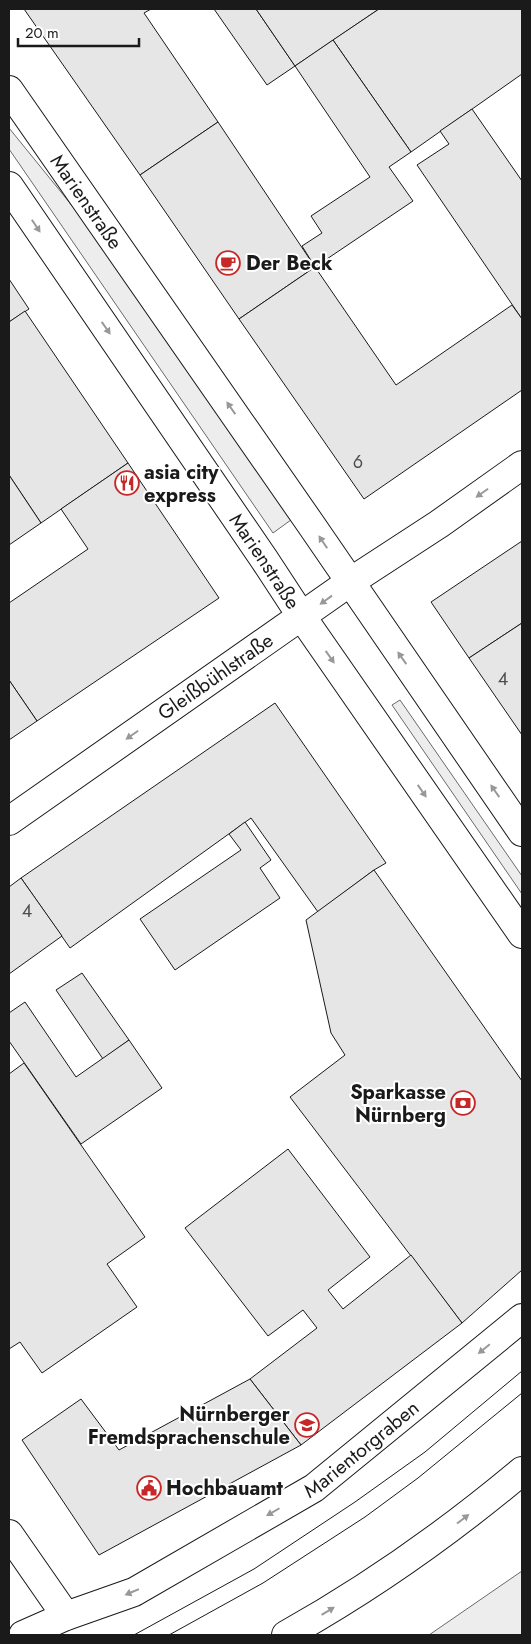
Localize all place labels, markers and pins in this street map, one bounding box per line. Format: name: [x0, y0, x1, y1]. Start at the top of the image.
place label: Der Beck: [246, 249, 333, 278]
cafe icon: Der Beck: [215, 250, 241, 276]
place label: asia city express: [144, 458, 219, 510]
restaurant icon: asia city express: [114, 470, 140, 496]
place label: Sparkasse Nürnberg: [350, 1078, 446, 1130]
bank icon: Sparkasse Nürnberg: [450, 1090, 476, 1116]
place label: Nürnberger Fremdsprachenschule: [88, 1400, 291, 1452]
school or university icon: Nürnberger Fremdsprachenschule: [294, 1412, 320, 1438]
place label: Hochbauamt: [166, 1474, 284, 1503]
public building icon: Hochbauamt: [136, 1475, 162, 1501]

